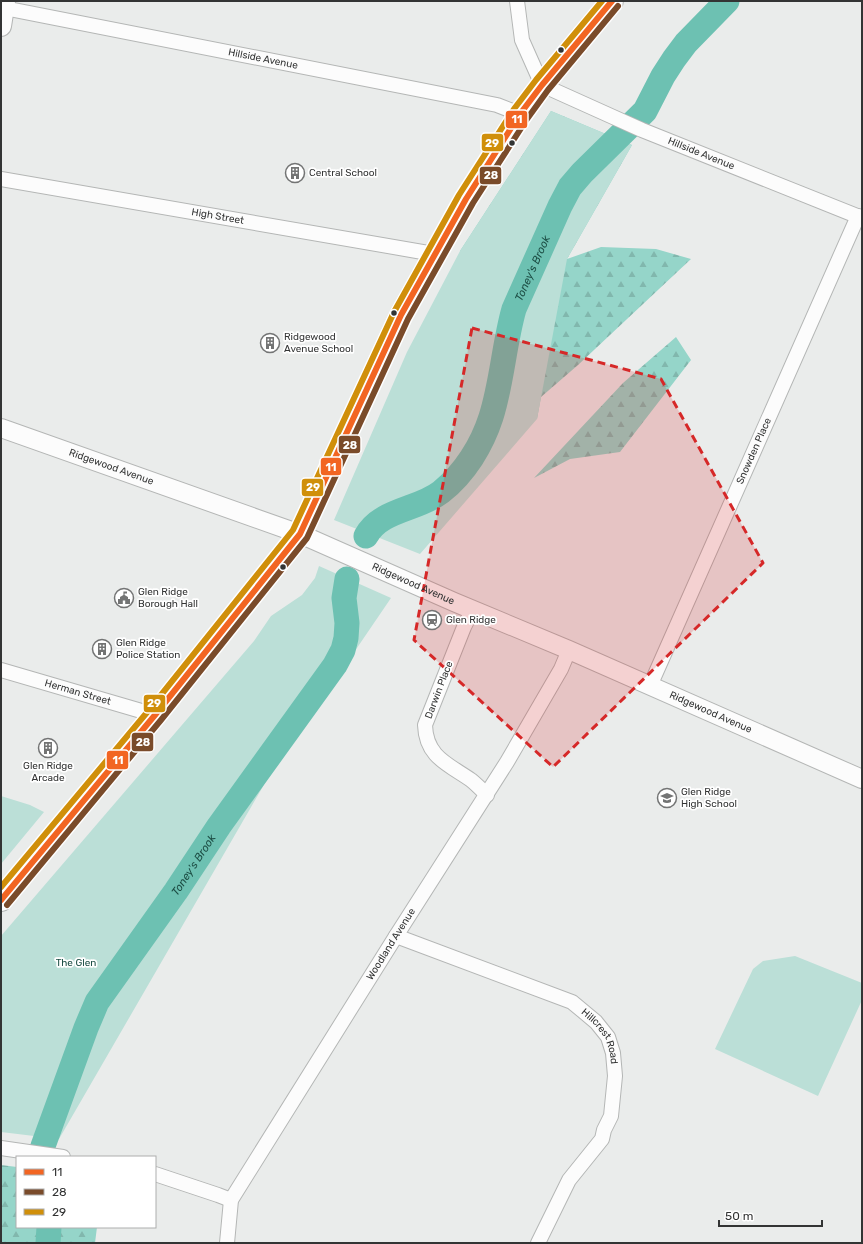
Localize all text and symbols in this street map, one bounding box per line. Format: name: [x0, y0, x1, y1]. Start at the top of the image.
unlabelled marker: [556, 45, 566, 55]
street label: Hillside Avenue: [227, 46, 299, 72]
line badge: 11: [505, 110, 528, 129]
text: 11: [512, 113, 522, 126]
line badge: 29: [481, 133, 504, 152]
street label: Hillside Avenue: [666, 135, 737, 173]
text: 29: [485, 137, 499, 150]
unlabelled marker: [507, 138, 517, 148]
building icon: Central School: [284, 162, 306, 184]
line badge: 28: [479, 166, 502, 185]
place label: Central School: [309, 167, 377, 179]
text: 28: [484, 169, 498, 182]
street label: High Street: [191, 206, 245, 227]
water label: Toney's Brook: [512, 233, 553, 303]
unlabelled marker: [389, 308, 399, 318]
place label: Ridgewood Avenue School: [284, 331, 353, 355]
building icon: Ridgewood Avenue School: [259, 332, 281, 354]
street label: Snowden Place: [734, 416, 774, 486]
line badge: 28: [338, 435, 361, 454]
text: 28: [343, 439, 357, 452]
street label: Ridgewood Avenue: [67, 447, 156, 488]
line badge: 11: [320, 457, 342, 476]
text: 11: [326, 461, 336, 474]
line badge: 29: [301, 478, 324, 497]
text: 29: [306, 481, 320, 494]
street label: Ridgewood Avenue: [370, 561, 457, 608]
unlabelled marker: [278, 562, 288, 572]
place label: Glen Ridge Borough Hall: [138, 586, 198, 610]
public building icon: Glen Ridge Borough Hall: [113, 587, 135, 609]
station icon: Glen Ridge: [421, 609, 443, 631]
place label: Glen Ridge: [446, 614, 496, 626]
place label: Glen Ridge Police Station: [116, 637, 180, 661]
building icon: Glen Ridge Police Station: [91, 638, 113, 660]
street label: Darwin Place: [423, 659, 456, 720]
street label: Herman Street: [43, 677, 112, 708]
street label: Ridgewood Avenue: [668, 689, 754, 736]
line badge: 29: [143, 694, 166, 713]
text: 29: [147, 697, 161, 710]
line badge: 28: [131, 732, 154, 752]
text: 28: [136, 736, 150, 749]
building icon: Glen Ridge Arcade: [37, 737, 59, 759]
line badge: 11: [106, 750, 129, 770]
text: 11: [113, 754, 123, 767]
place label: Glen Ridge Arcade: [23, 760, 73, 784]
place label: Glen Ridge High School: [681, 786, 737, 810]
school or university icon: Glen Ridge High School: [656, 787, 678, 809]
water label: Toney's Brook: [168, 831, 219, 898]
street label: Woodland Avenue: [364, 906, 418, 982]
park label: The Glen: [56, 957, 96, 969]
street label: Hillcrest Road: [579, 1006, 620, 1065]
legend: [16, 1156, 156, 1228]
text: 11: [52, 1165, 62, 1179]
text: 28: [52, 1185, 67, 1199]
scale bar: [719, 1202, 822, 1228]
text: 29: [52, 1205, 66, 1219]
text: 50 m: [725, 1209, 753, 1223]

